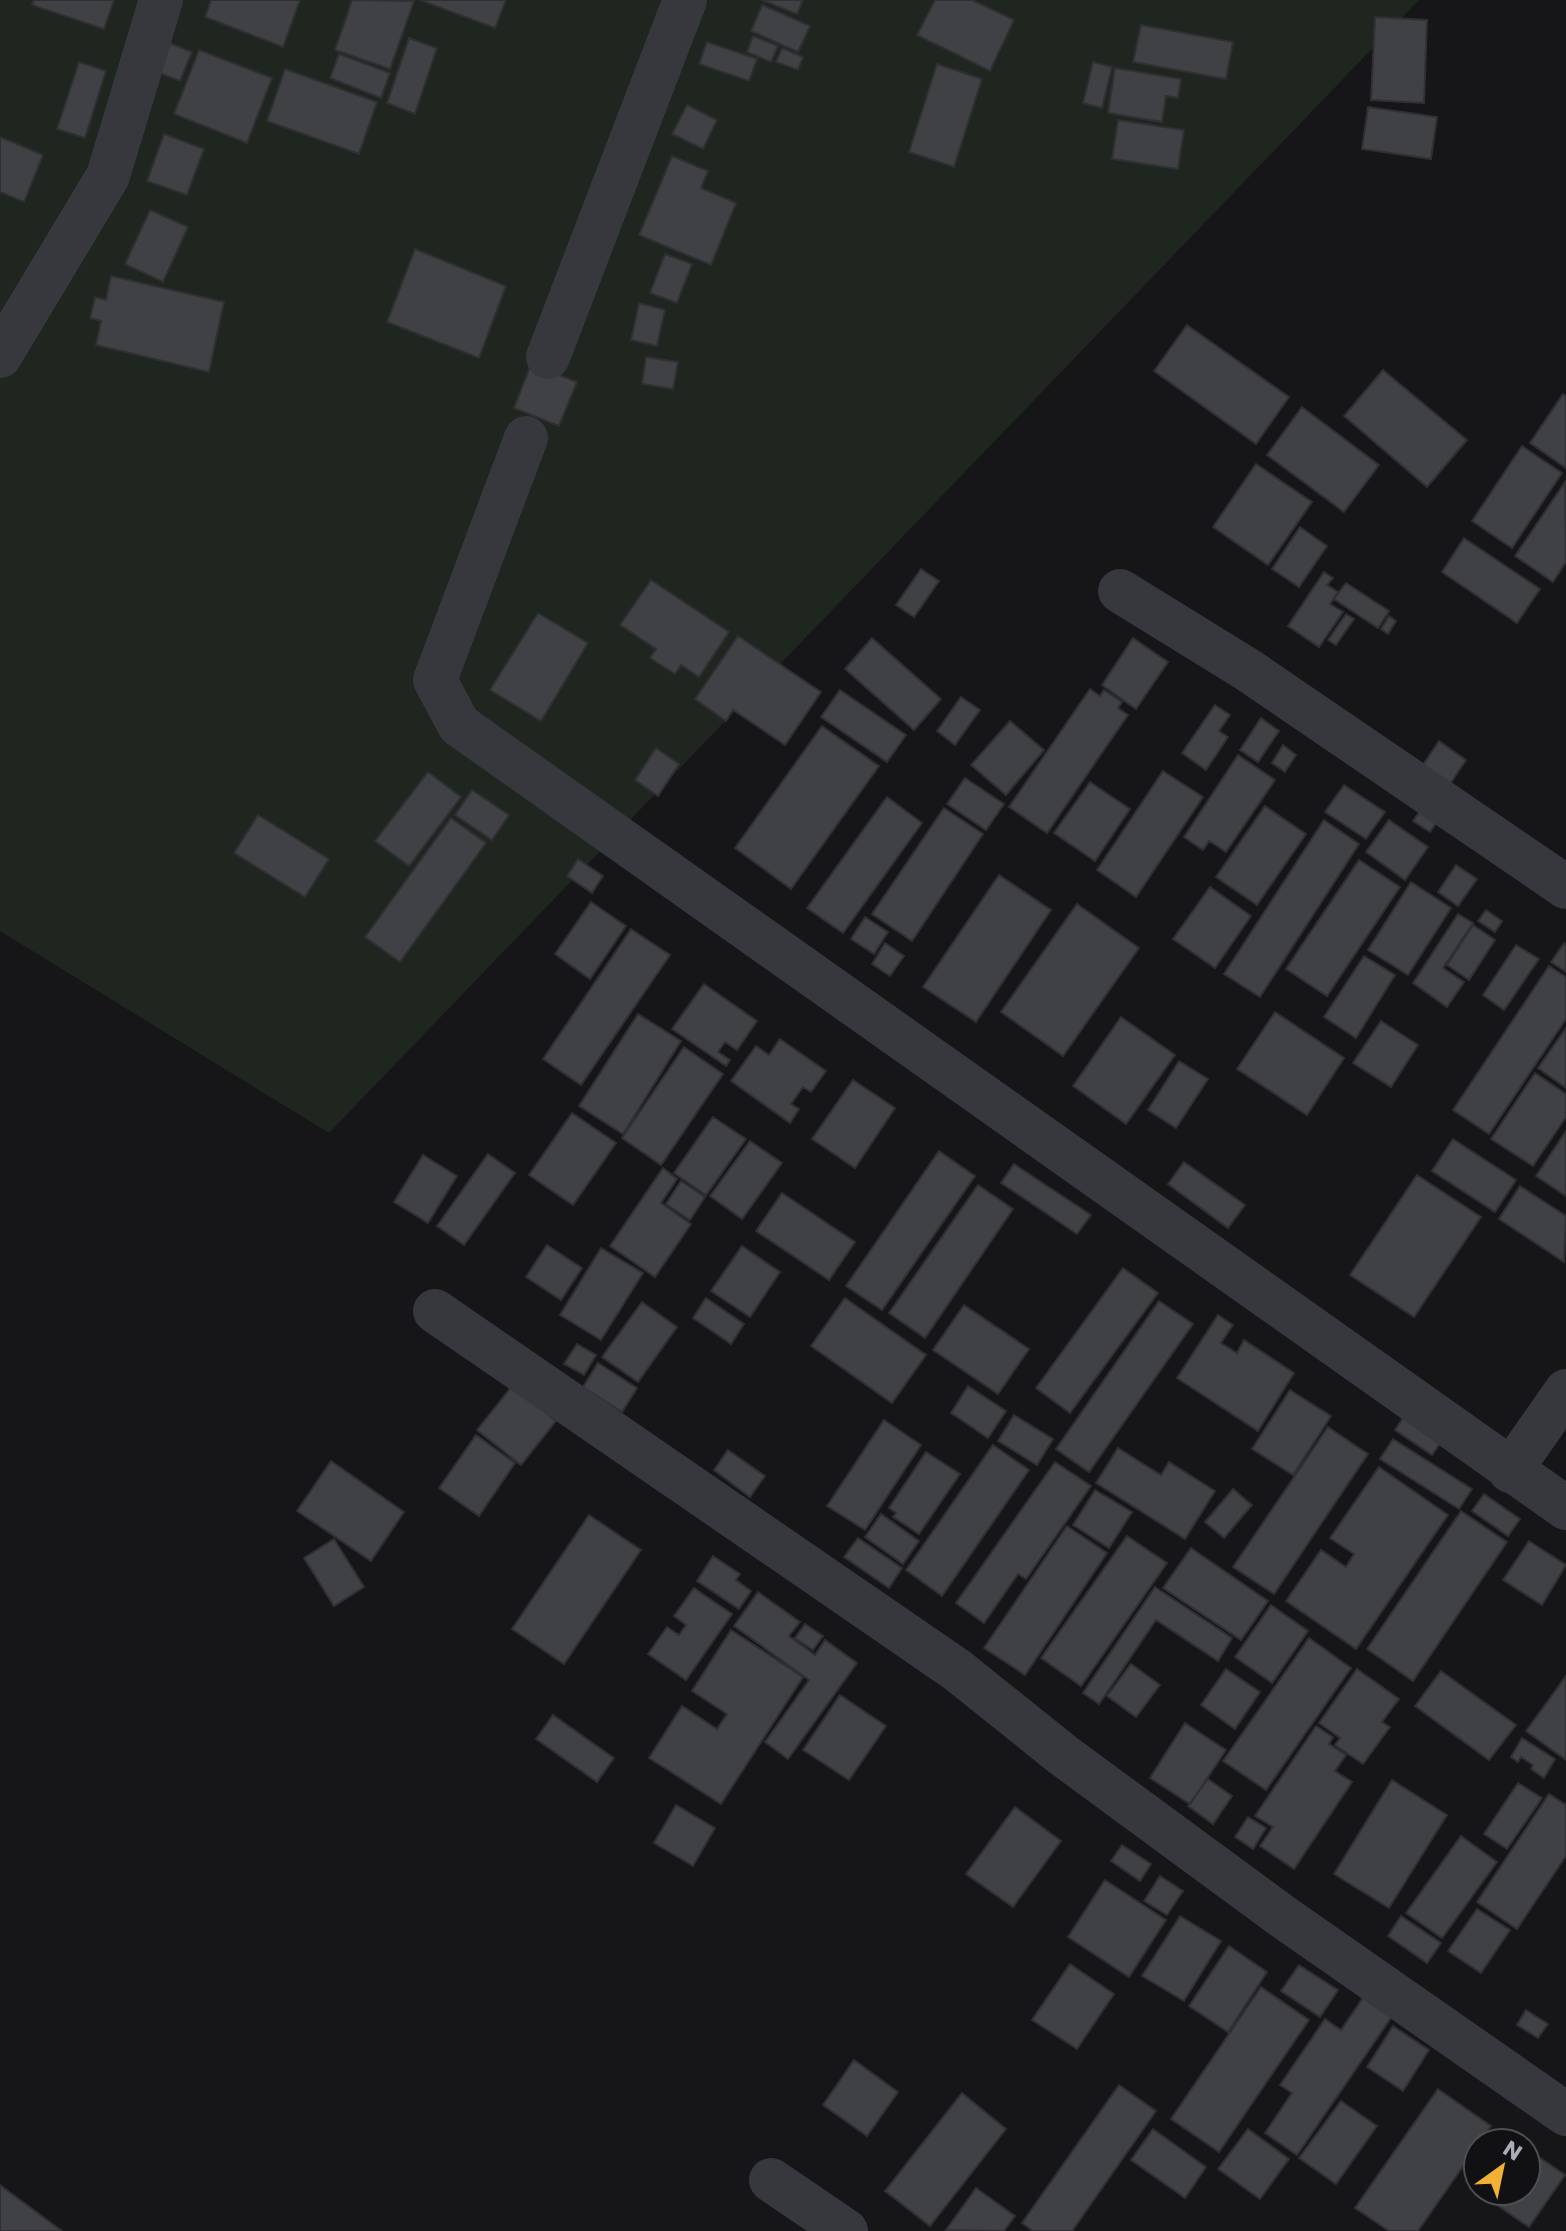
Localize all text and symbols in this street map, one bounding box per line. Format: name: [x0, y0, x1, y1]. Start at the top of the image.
north arrow: [1462, 2127, 1542, 2207]
text: N: [1497, 2133, 1528, 2168]

